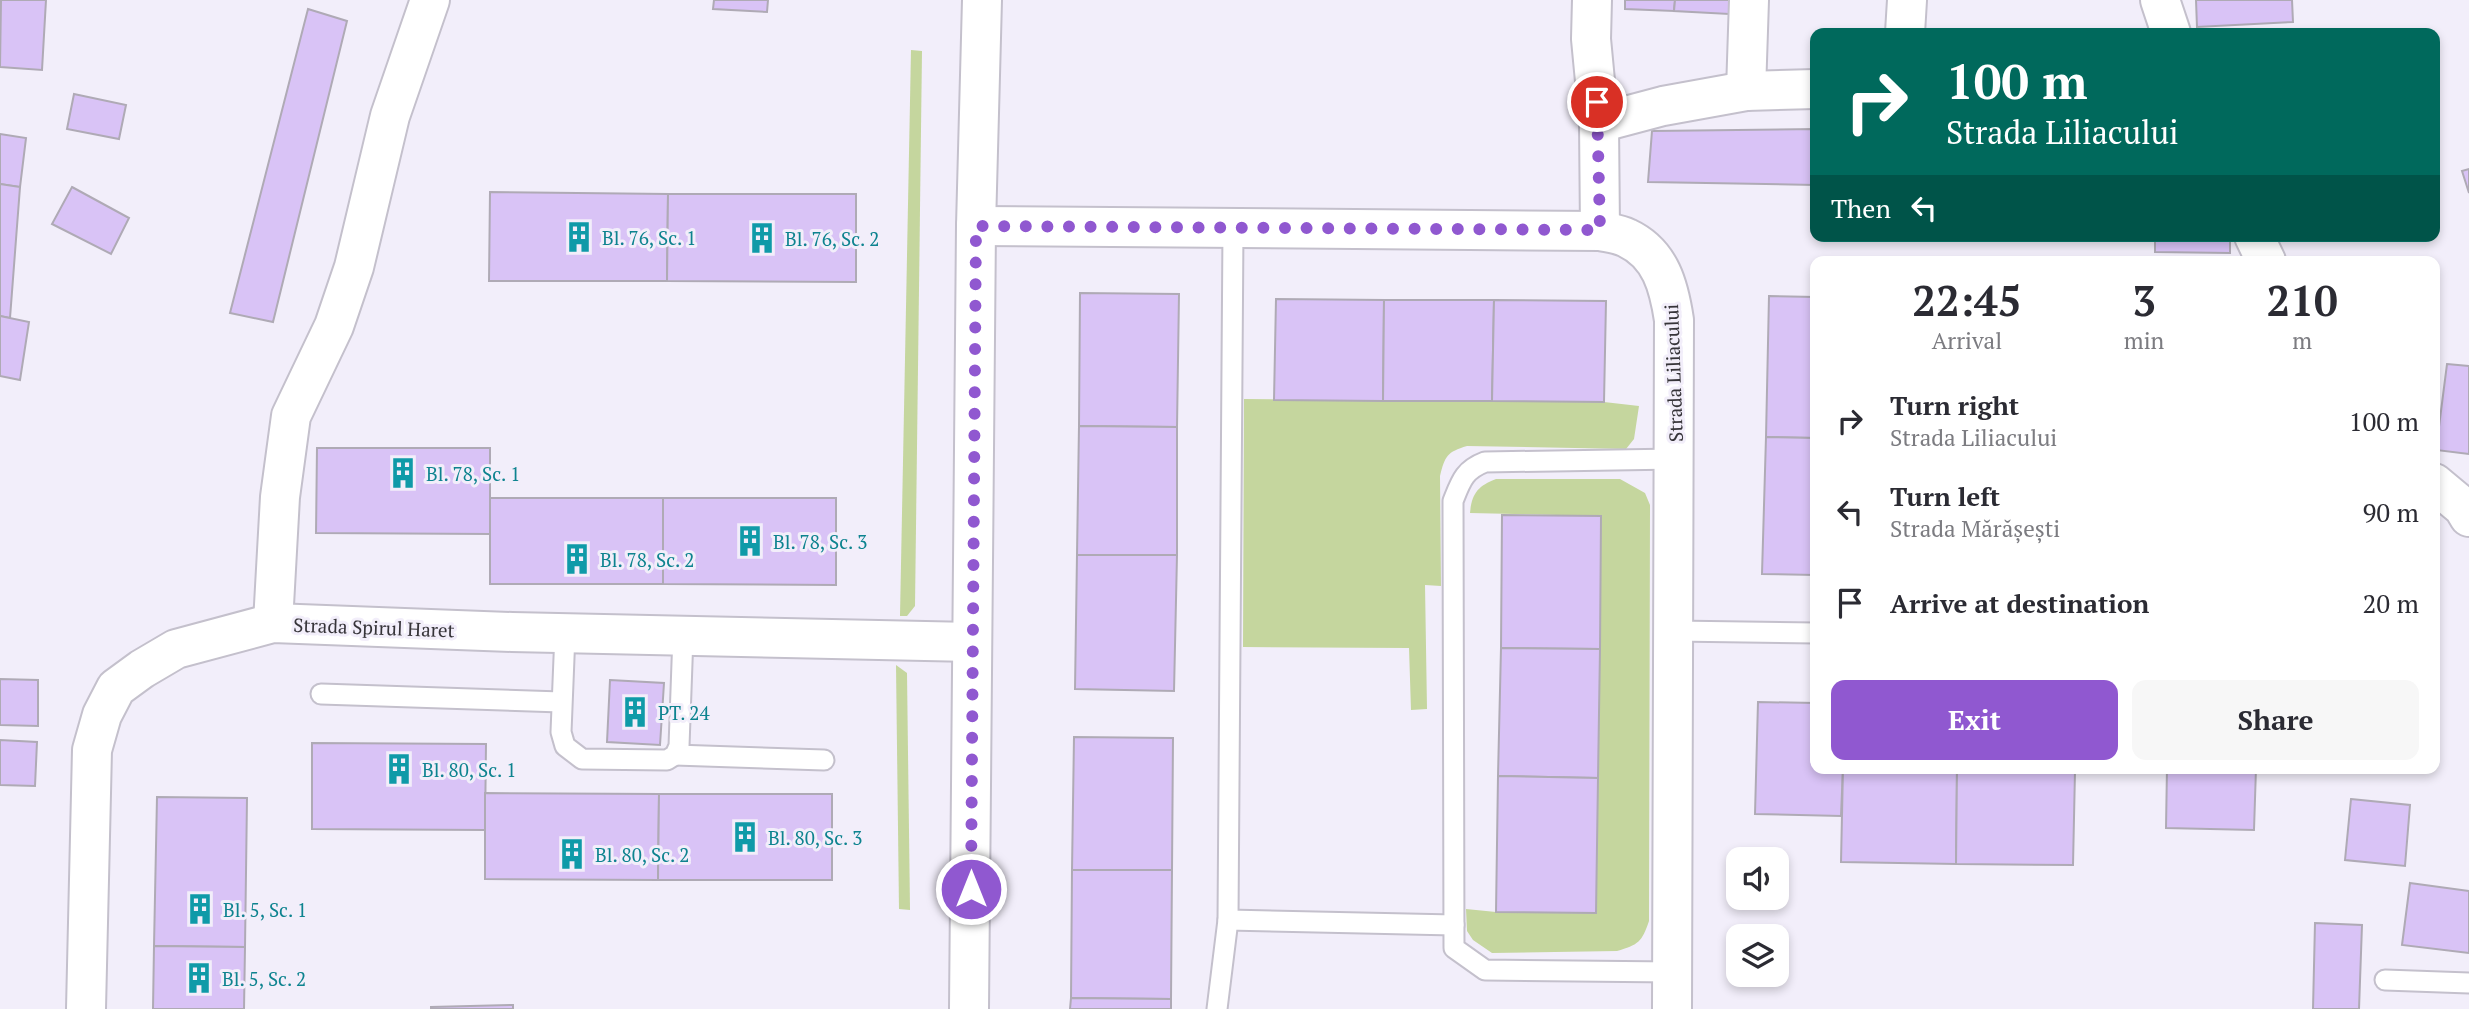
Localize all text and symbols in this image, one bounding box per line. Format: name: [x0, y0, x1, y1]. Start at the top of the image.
text: 100 m: [1946, 48, 2088, 113]
icon: right: [1831, 56, 1922, 147]
pin: [1567, 72, 1627, 132]
icon: arrive: [1578, 83, 1616, 121]
text: Strada Liliacului: [1946, 111, 2179, 153]
icon: left: [1905, 189, 1943, 227]
text: Then: [1831, 191, 1891, 225]
building icon: Bl. 76, Sc. 1: [562, 220, 596, 254]
building icon: Bl. 76, Sc. 2: [745, 221, 779, 255]
place label: Bl. 76, Sc. 1: [602, 225, 696, 250]
place label: Bl. 76, Sc. 2: [785, 226, 879, 251]
text: 22:45: [1912, 272, 2022, 328]
text: 3: [2132, 272, 2156, 328]
text: 210: [2267, 272, 2338, 328]
street label: Strada Liliacului: [1658, 304, 1688, 442]
text: Arrival: [1932, 325, 2002, 356]
text: min: [2124, 325, 2164, 356]
text: m: [2292, 325, 2312, 356]
text: Turn right: [1890, 388, 2019, 422]
icon: right: [1831, 402, 1869, 440]
text: 100 m: [2349, 404, 2419, 438]
text: Strada Liliacului: [1890, 422, 2057, 453]
building icon: Bl. 78, Sc. 1: [386, 456, 420, 490]
place label: Bl. 78, Sc. 1: [426, 461, 520, 486]
text: Turn left: [1890, 479, 2000, 513]
icon: left: [1831, 493, 1869, 531]
text: 90 m: [2363, 495, 2419, 529]
text: Strada Mărășești: [1890, 513, 2060, 544]
building icon: Bl. 78, Sc. 3: [733, 524, 767, 558]
place label: Bl. 78, Sc. 3: [773, 529, 867, 554]
building icon: Bl. 78, Sc. 2: [560, 542, 594, 576]
place label: Bl. 78, Sc. 2: [600, 547, 694, 572]
icon: arrive: [1831, 584, 1869, 622]
text: Arrive at destination: [1890, 586, 2149, 620]
text: 20 m: [2363, 586, 2419, 620]
street label: Strada Spirul Haret: [293, 612, 455, 642]
button: Exit: [1831, 680, 2118, 760]
button: Share: [2132, 680, 2419, 760]
building icon: PT. 24: [618, 695, 652, 729]
place label: PT. 24: [658, 700, 710, 725]
building icon: Bl. 80, Sc. 1: [382, 752, 416, 786]
place label: Bl. 80, Sc. 1: [422, 757, 516, 782]
building icon: Bl. 80, Sc. 3: [728, 820, 762, 854]
place label: Bl. 80, Sc. 3: [768, 825, 862, 850]
building icon: Bl. 80, Sc. 2: [555, 837, 589, 871]
place label: Bl. 80, Sc. 2: [595, 842, 689, 867]
map controls: [1726, 847, 1789, 987]
button: sound: [1726, 847, 1789, 910]
position arrow: [934, 852, 1008, 926]
building icon: Bl. 5, Sc. 1: [183, 892, 217, 926]
place label: Bl. 5, Sc. 1: [223, 897, 307, 922]
button: layers: [1726, 924, 1789, 987]
building icon: Bl. 5, Sc. 2: [182, 961, 216, 995]
place label: Bl. 5, Sc. 2: [222, 966, 306, 991]

